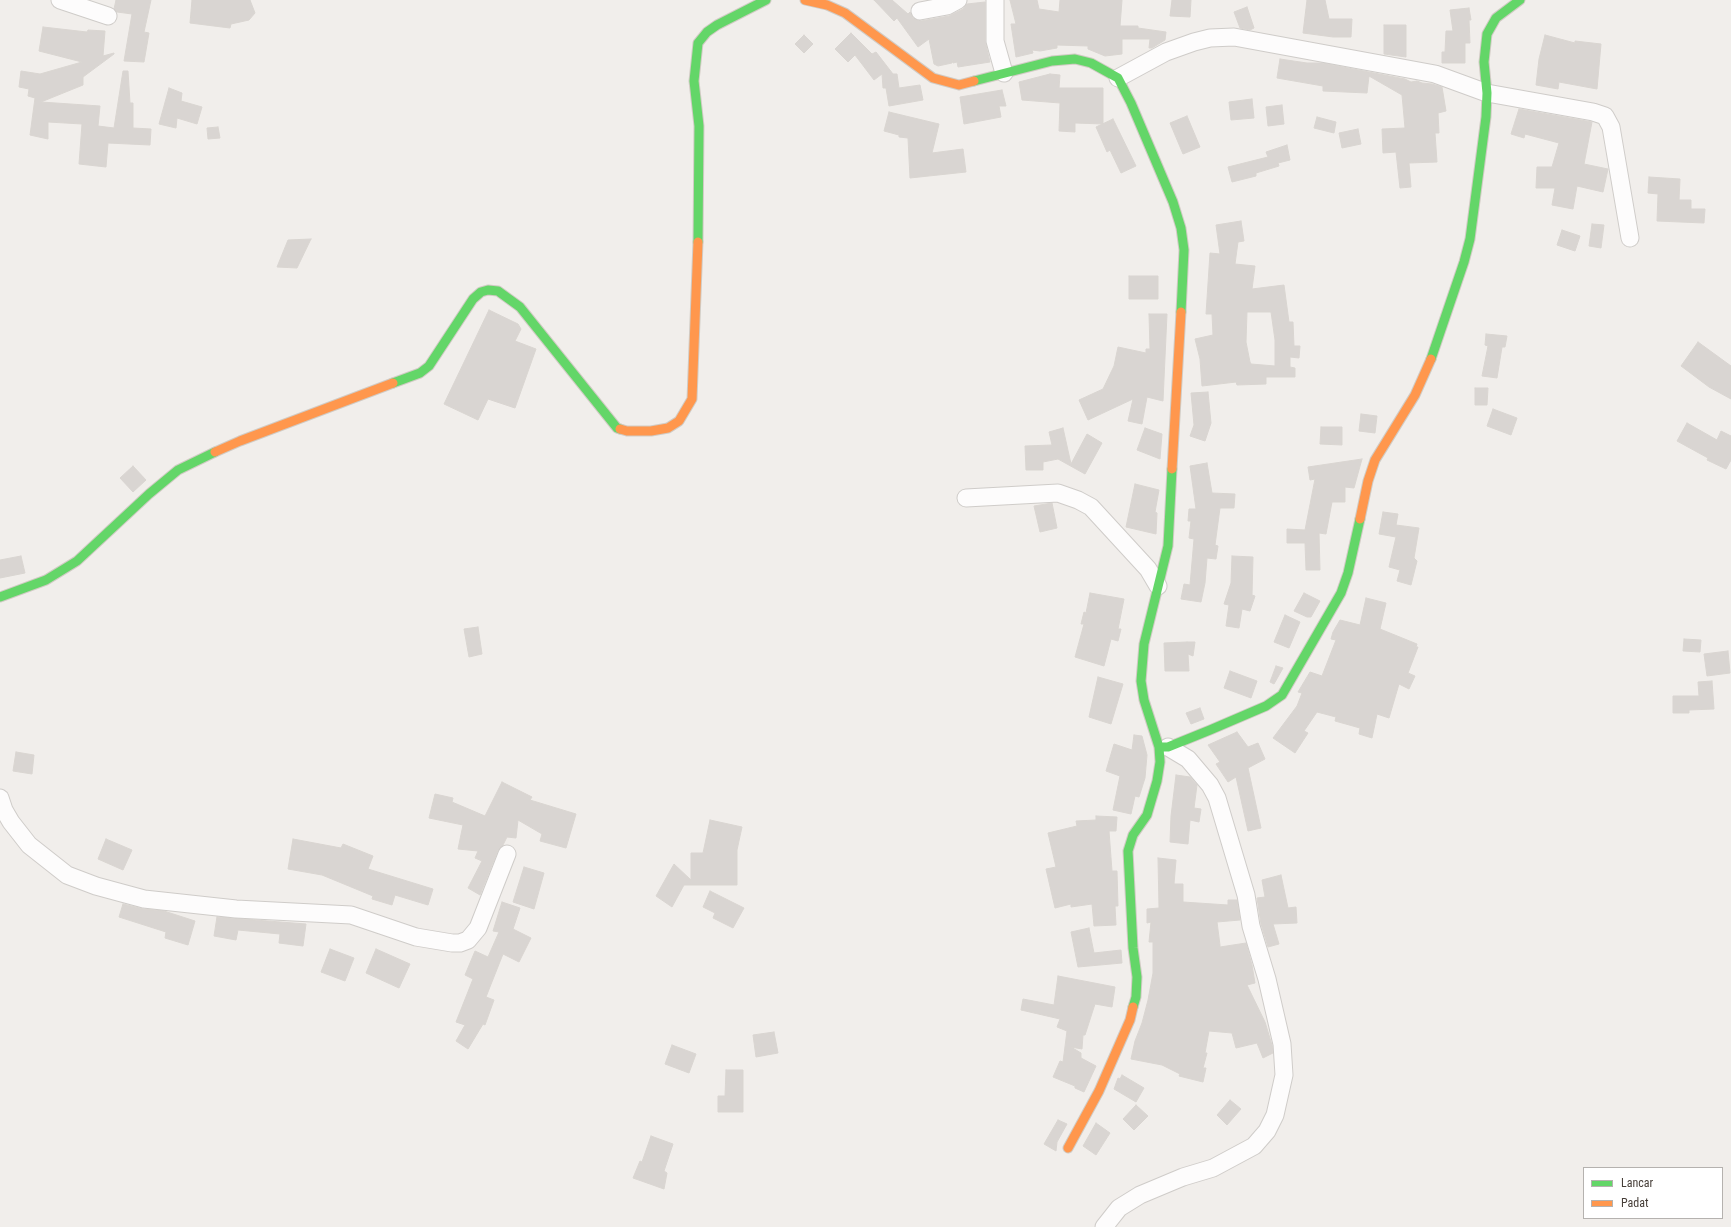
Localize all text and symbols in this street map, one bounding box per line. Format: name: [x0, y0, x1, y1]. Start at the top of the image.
legend: [1583, 1167, 1723, 1219]
text: Lancar: [1621, 1176, 1653, 1190]
text: Padat: [1621, 1196, 1649, 1210]

